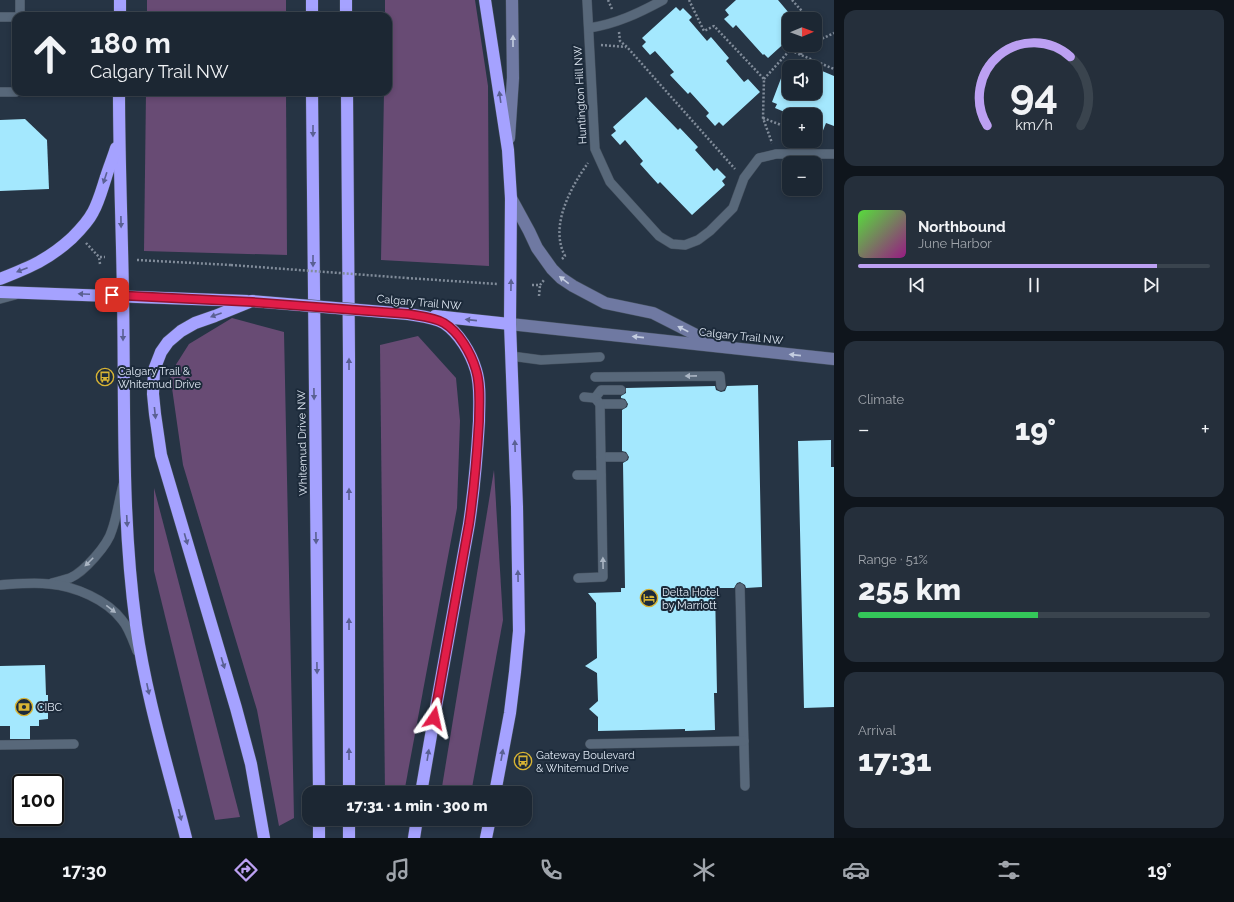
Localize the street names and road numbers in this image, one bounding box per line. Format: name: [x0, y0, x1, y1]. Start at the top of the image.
street label: Huntington Hill NW: [571, 45, 590, 145]
street label: Calgary Trail NW: [376, 292, 462, 313]
street label: Calgary Trail NW: [698, 326, 784, 347]
street label: Whitemud Drive NW: [295, 390, 310, 496]

